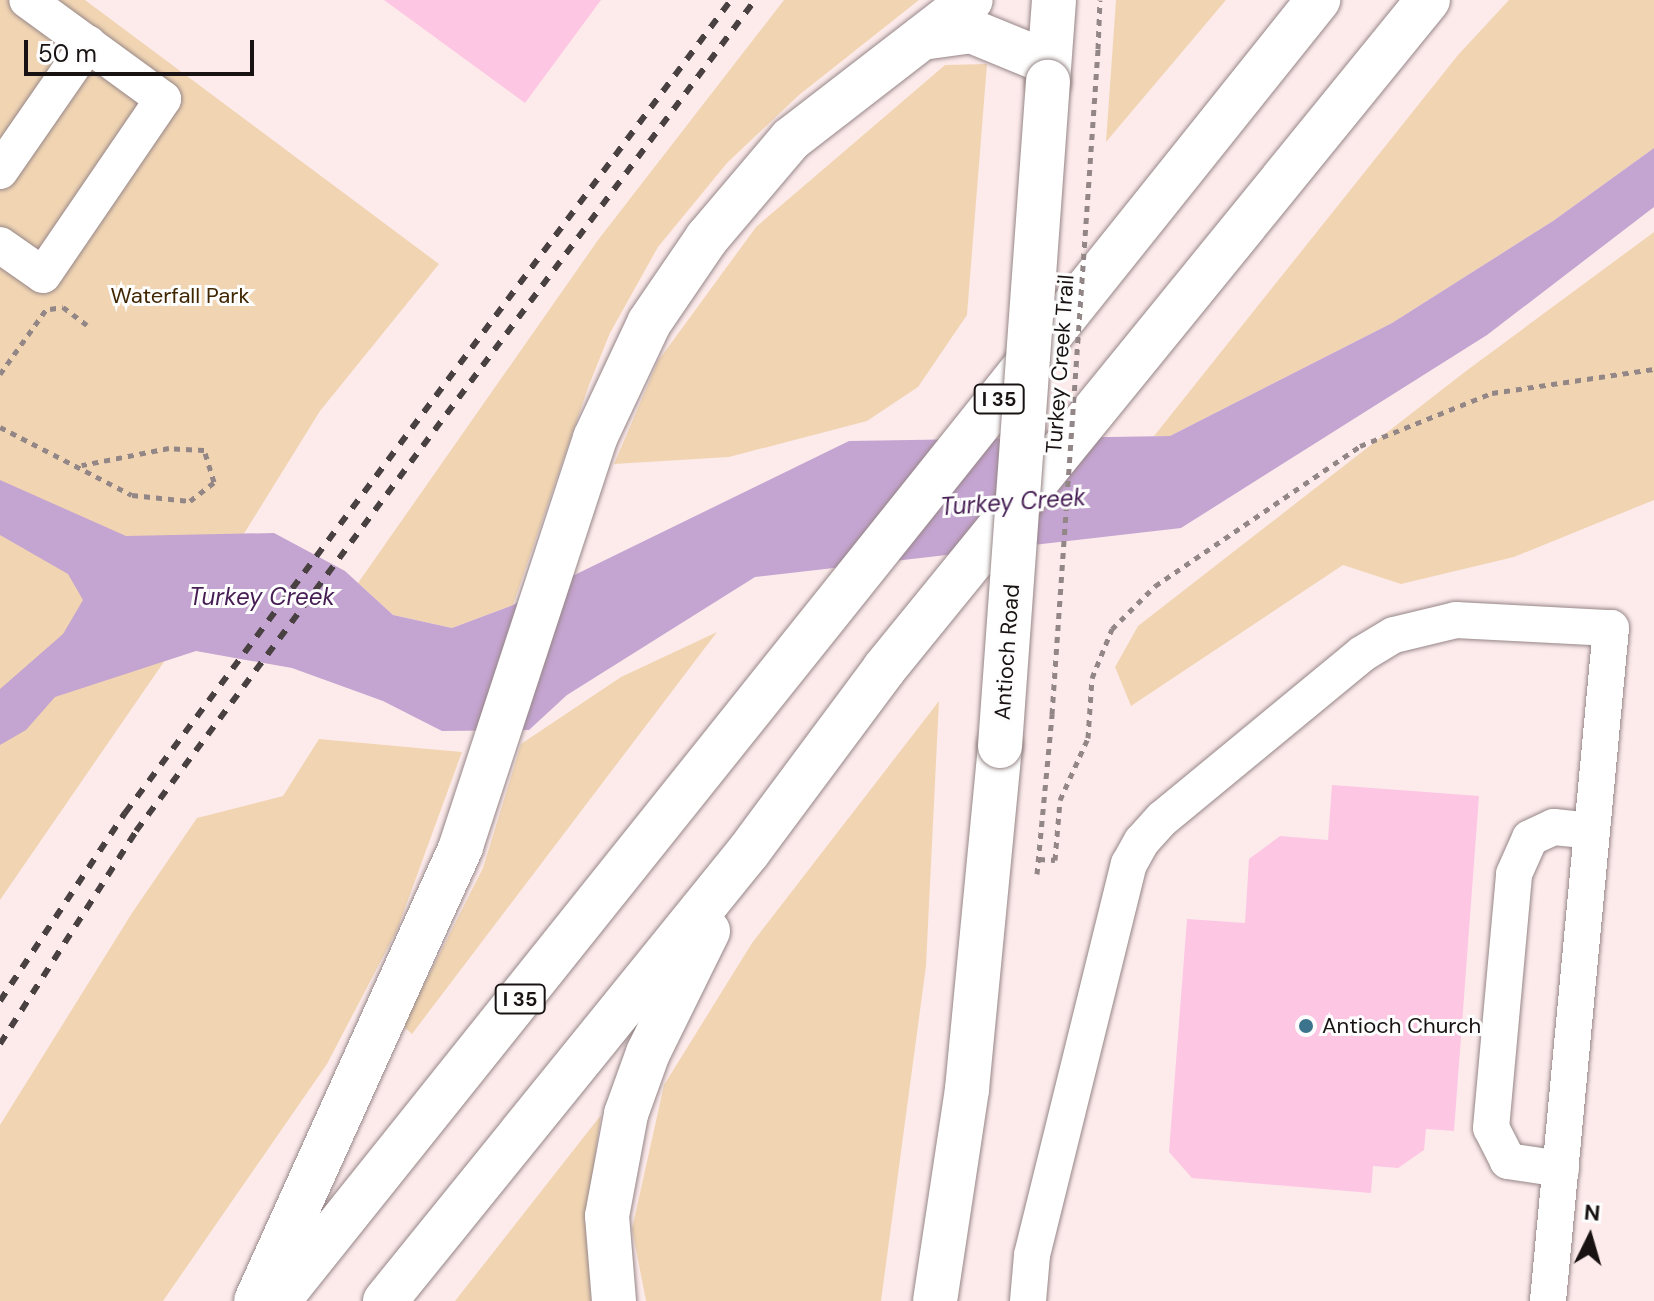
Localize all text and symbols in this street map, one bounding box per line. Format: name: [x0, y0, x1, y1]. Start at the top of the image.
scale bar: [28, 24, 258, 74]
text: 50 m: [38, 38, 97, 69]
street label: Turkey Creek Trail: [1041, 274, 1079, 454]
park label: Waterfall Park: [111, 283, 249, 309]
road number: I 35: [973, 383, 1025, 415]
water label: Turkey Creek: [939, 483, 1087, 521]
water label: Turkey Creek: [189, 583, 335, 611]
street label: Antioch Road: [989, 583, 1025, 721]
road number: I 35: [494, 983, 546, 1015]
place label: Antioch Church: [1322, 1013, 1481, 1039]
marker: Antioch Church: [1297, 1017, 1315, 1035]
north arrow: [1550, 1197, 1630, 1277]
text: N: [1583, 1197, 1601, 1228]

